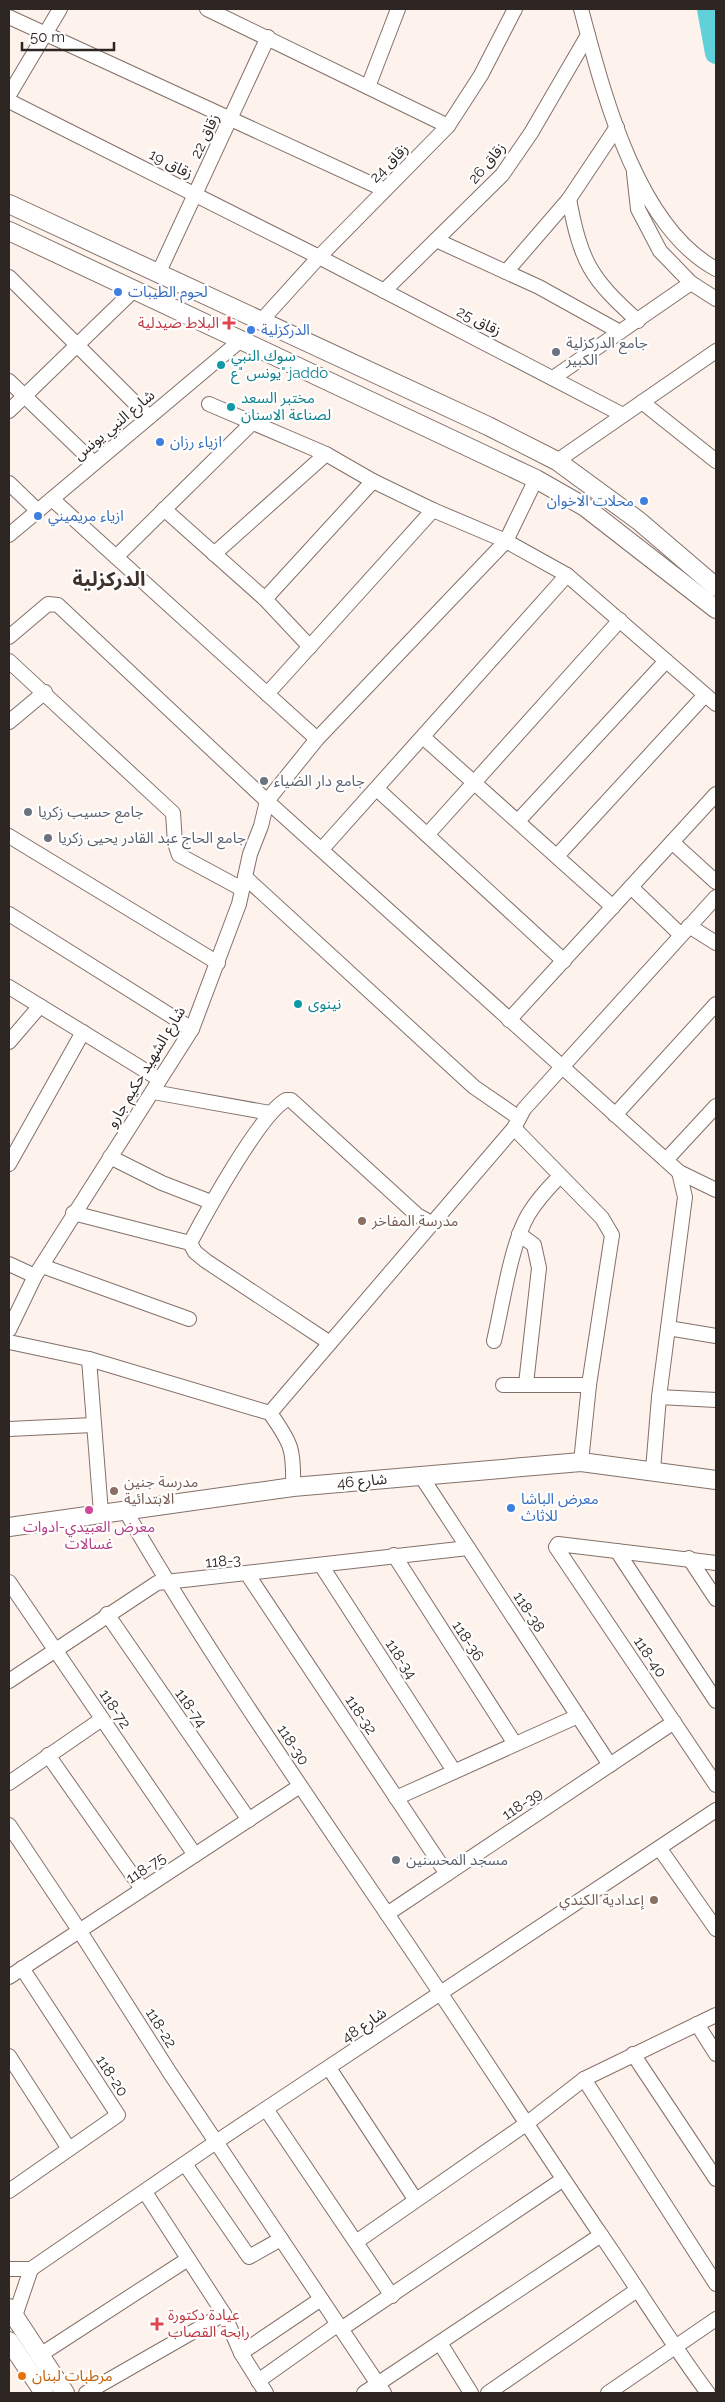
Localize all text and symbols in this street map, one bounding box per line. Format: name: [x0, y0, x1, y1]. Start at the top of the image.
scale bar: [22, 20, 115, 52]
text: 50 m: [30, 28, 65, 46]
street label: زقاق 22: [187, 111, 223, 161]
street label: زقاق 26: [465, 139, 509, 187]
street label: زقاق 24: [366, 140, 412, 186]
street label: زقاق 19: [146, 145, 196, 183]
place label: لحوم الطيبات: [128, 283, 208, 303]
marker: لحوم الطيبات: [112, 286, 124, 298]
street label: زقاق 25: [454, 302, 504, 340]
place label: البلاط صيدلية: [138, 314, 219, 332]
marker: البلاط صيدلية: [223, 317, 235, 329]
place label: الدركزلية: [261, 321, 310, 339]
marker: الدركزلية: [245, 324, 257, 336]
place label: جامع الدركزلية الكبير: [565, 334, 648, 369]
marker: جامع الدركزلية الكبير: [550, 346, 562, 358]
place label: سوك النبي يونس "ع" jaddo: [231, 347, 328, 385]
marker: سوك النبي يونس "ع" jaddo: [215, 359, 227, 371]
street label: شارع النبي يونس: [70, 386, 160, 466]
place label: مختبر السعد لصناعة الاسنان: [241, 389, 331, 424]
marker: مختبر السعد لصناعة الاسنان: [225, 401, 237, 413]
place label: ازياء رزان: [170, 433, 222, 451]
marker: ازياء رزان: [154, 436, 166, 448]
place label: محلات الاخوان: [547, 492, 634, 510]
marker: محلات الاخوان: [638, 495, 650, 507]
place label: ازياء مريميني: [48, 507, 124, 527]
marker: ازياء مريميني: [32, 510, 44, 522]
district label: الدركزلية: [72, 567, 146, 591]
place label: جامع دار الضياء: [274, 772, 365, 793]
marker: جامع دار الضياء: [258, 775, 270, 787]
place label: جامع حسيب زكريا: [38, 803, 144, 824]
marker: جامع حسيب زكريا: [22, 806, 34, 818]
place label: جامع الحاج عبد القادر يحيى زكريا: [58, 829, 246, 850]
marker: جامع الحاج عبد القادر يحيى زكريا: [42, 832, 54, 844]
place label: نينوى: [308, 995, 341, 1013]
marker: نينوى: [292, 998, 304, 1010]
street label: شارع الشهيد حكيم جارو: [103, 1003, 192, 1132]
place label: مدرسة المفاخر: [371, 1212, 459, 1230]
marker: مدرسة المفاخر: [356, 1215, 368, 1227]
street label: شارع 46: [336, 1470, 388, 1495]
place label: مدرسة جنين الابتدائية: [124, 1473, 198, 1508]
marker: مدرسة جنين الابتدائية: [108, 1485, 120, 1497]
place label: معرض الباشا للاثاث: [521, 1490, 599, 1525]
marker: معرض الباشا للاثاث: [505, 1502, 517, 1514]
marker: معرض العبيدي-ادوات غسالات: [83, 1504, 95, 1516]
place label: معرض العبيدي-ادوات غسالات: [23, 1518, 155, 1553]
street label: 118-3: [205, 1550, 241, 1572]
street label: 118-38: [509, 1588, 549, 1636]
street label: 118-36: [448, 1617, 488, 1665]
street label: 118-40: [630, 1633, 670, 1681]
street label: 118-34: [382, 1636, 420, 1682]
street label: 118-74: [171, 1685, 211, 1731]
street label: 118-72: [95, 1686, 135, 1732]
street label: 118-32: [341, 1692, 381, 1738]
street label: 118-30: [273, 1721, 313, 1769]
street label: 118-39: [499, 1784, 546, 1824]
street label: 118-75: [123, 1849, 169, 1887]
place label: مسجد المحسنين: [406, 1851, 508, 1869]
marker: مسجد المحسنين: [390, 1854, 402, 1866]
place label: إعدادية الكندي: [559, 1891, 645, 1911]
marker: إعدادية الكندي: [648, 1894, 660, 1906]
street label: شارع 48: [338, 2003, 392, 2049]
street label: 118-22: [142, 2005, 180, 2051]
street label: 118-20: [92, 2052, 132, 2100]
place label: عيادة دكتورة رابحة القصاب: [168, 2306, 250, 2341]
marker: عيادة دكتورة رابحة القصاب: [150, 2317, 164, 2331]
place label: مرطبات لبنان: [32, 2367, 113, 2385]
marker: مرطبات لبنان: [16, 2370, 28, 2382]

